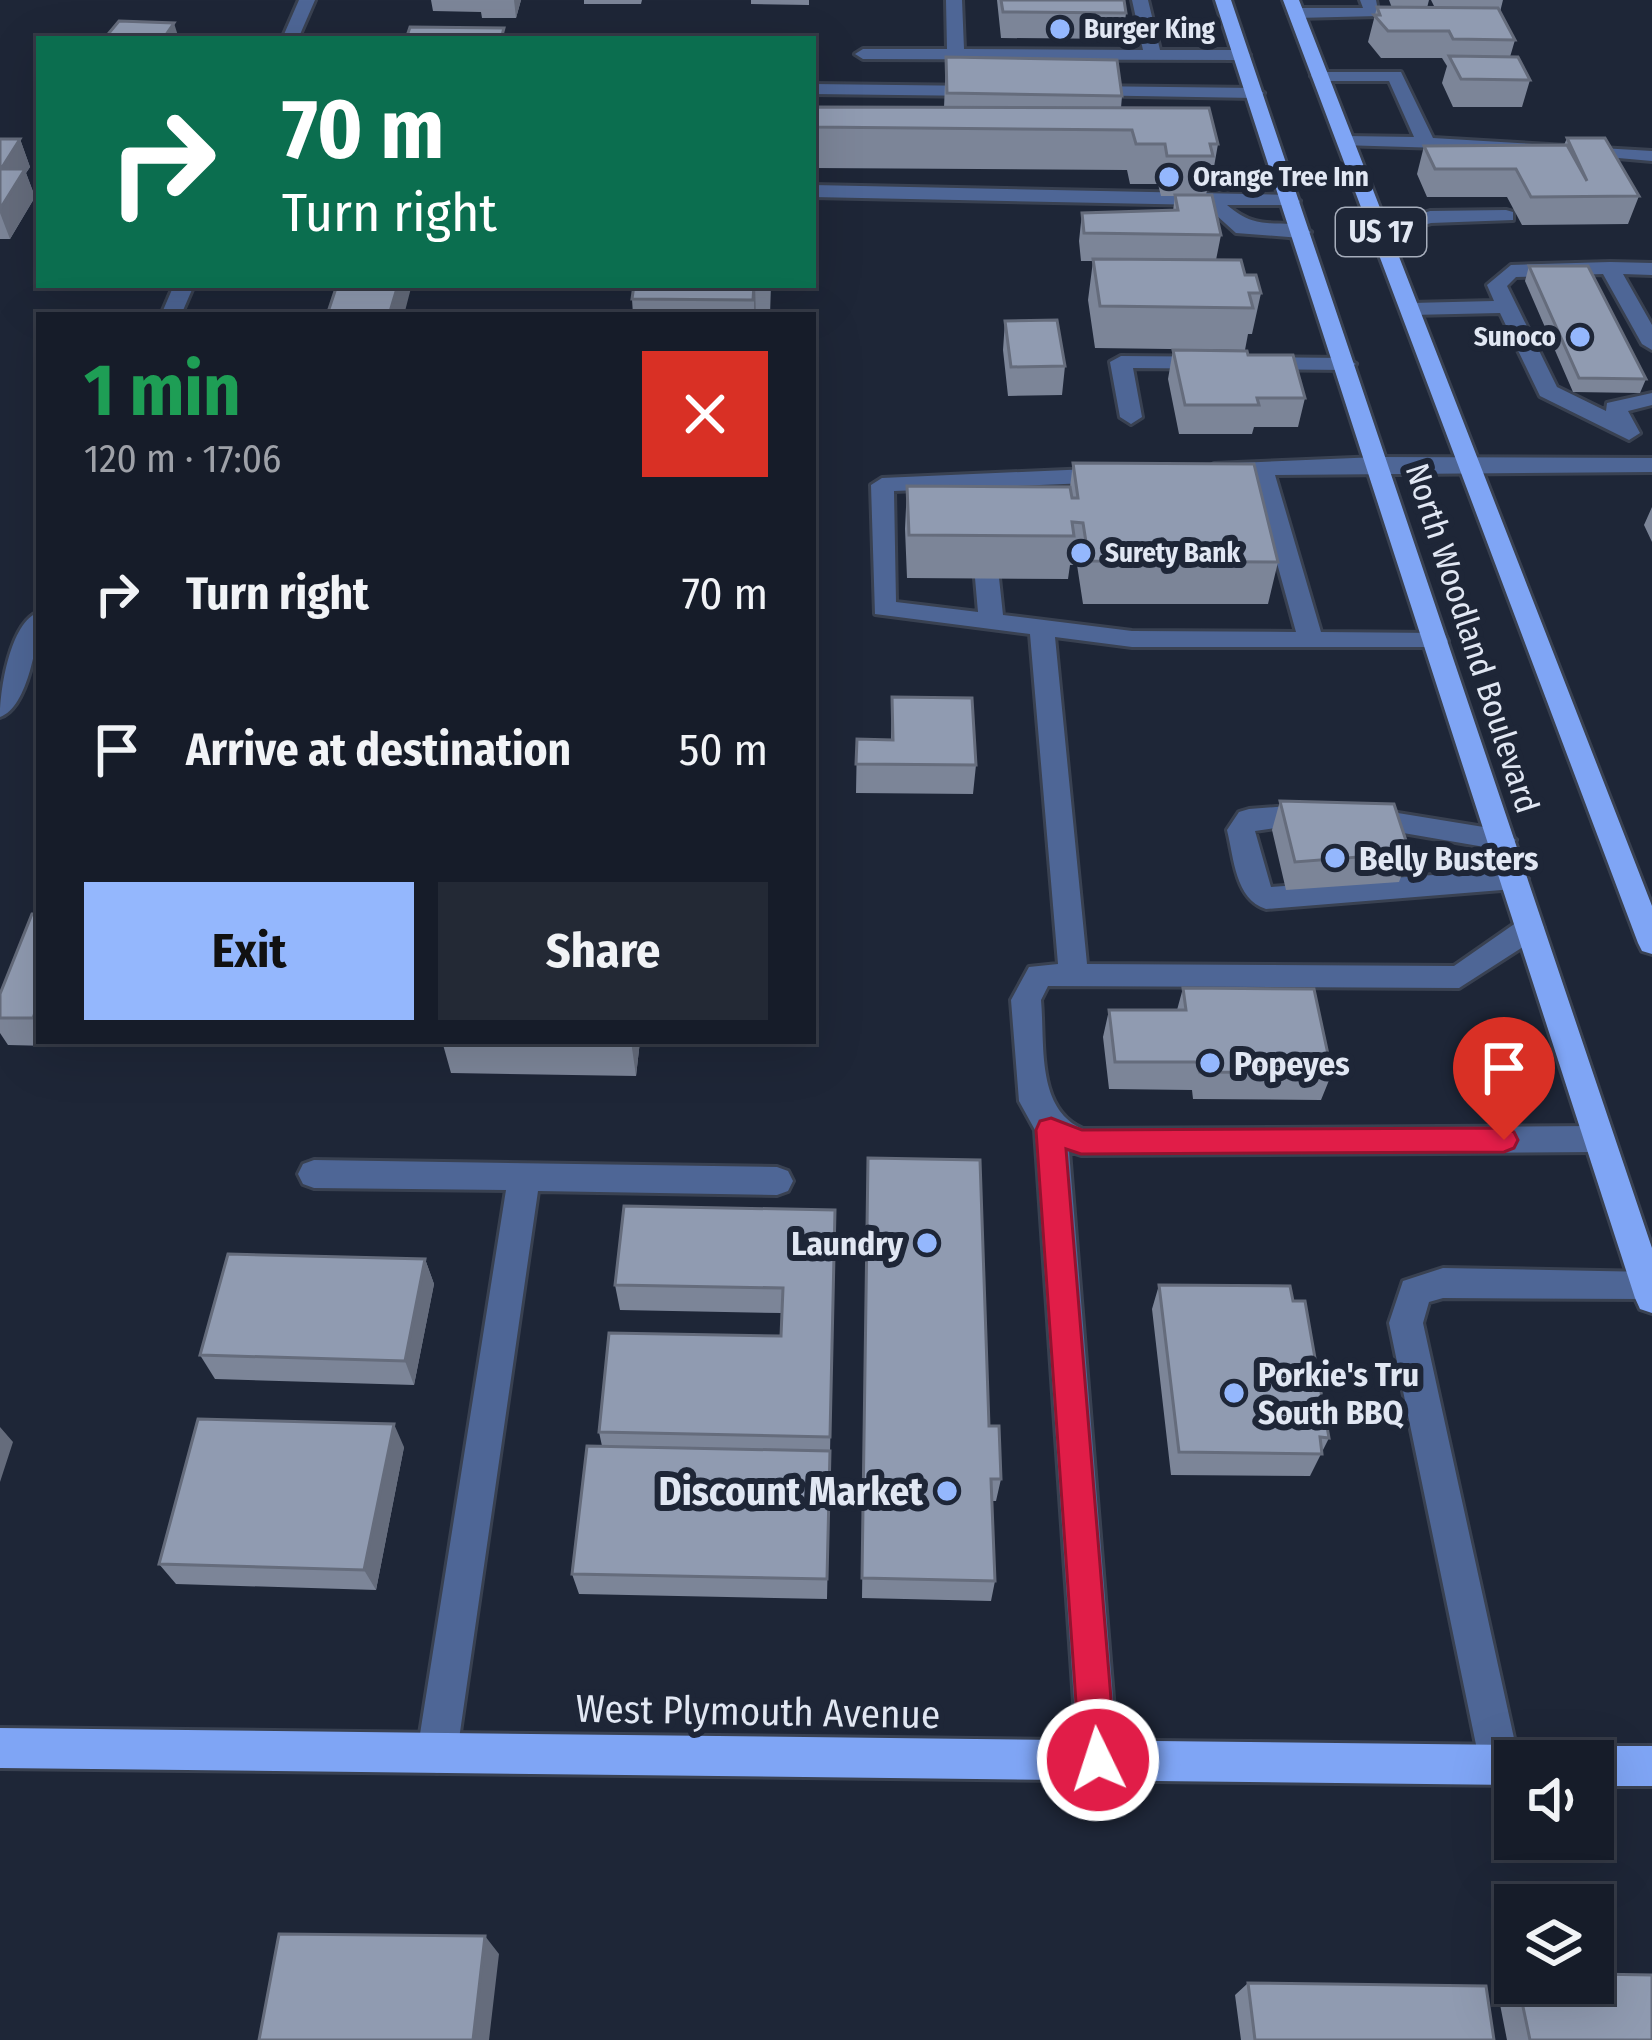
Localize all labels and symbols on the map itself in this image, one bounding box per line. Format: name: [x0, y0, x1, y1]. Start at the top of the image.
place label: Burger King: [1084, 13, 1216, 45]
marker: Burger King: [1047, 16, 1073, 42]
place label: Orange Tree Inn: [1193, 161, 1369, 193]
marker: Orange Tree Inn: [1156, 164, 1182, 190]
road number: US 17: [1336, 208, 1426, 256]
place label: Sunoco: [1474, 321, 1556, 353]
marker: Sunoco: [1567, 324, 1593, 350]
street label: North Woodland Boulevard: [1397, 458, 1548, 818]
place label: Surety Bank: [1105, 537, 1240, 569]
marker: Surety Bank: [1068, 540, 1094, 566]
place label: Belly Busters: [1359, 839, 1538, 879]
marker: Belly Busters: [1322, 845, 1348, 871]
pin: [1453, 1017, 1555, 1140]
place label: Popeyes: [1234, 1044, 1350, 1084]
marker: Popeyes: [1197, 1050, 1223, 1076]
place label: Laundry: [791, 1224, 903, 1264]
marker: Laundry: [914, 1230, 940, 1256]
place label: Porkie's Tru South BBQ: [1258, 1355, 1419, 1433]
marker: Porkie's Tru South BBQ: [1221, 1380, 1247, 1406]
place label: Discount Market: [658, 1469, 924, 1515]
marker: Discount Market: [934, 1478, 960, 1504]
street label: West Plymouth Avenue: [575, 1686, 941, 1738]
position arrow: [1035, 1697, 1161, 1823]

